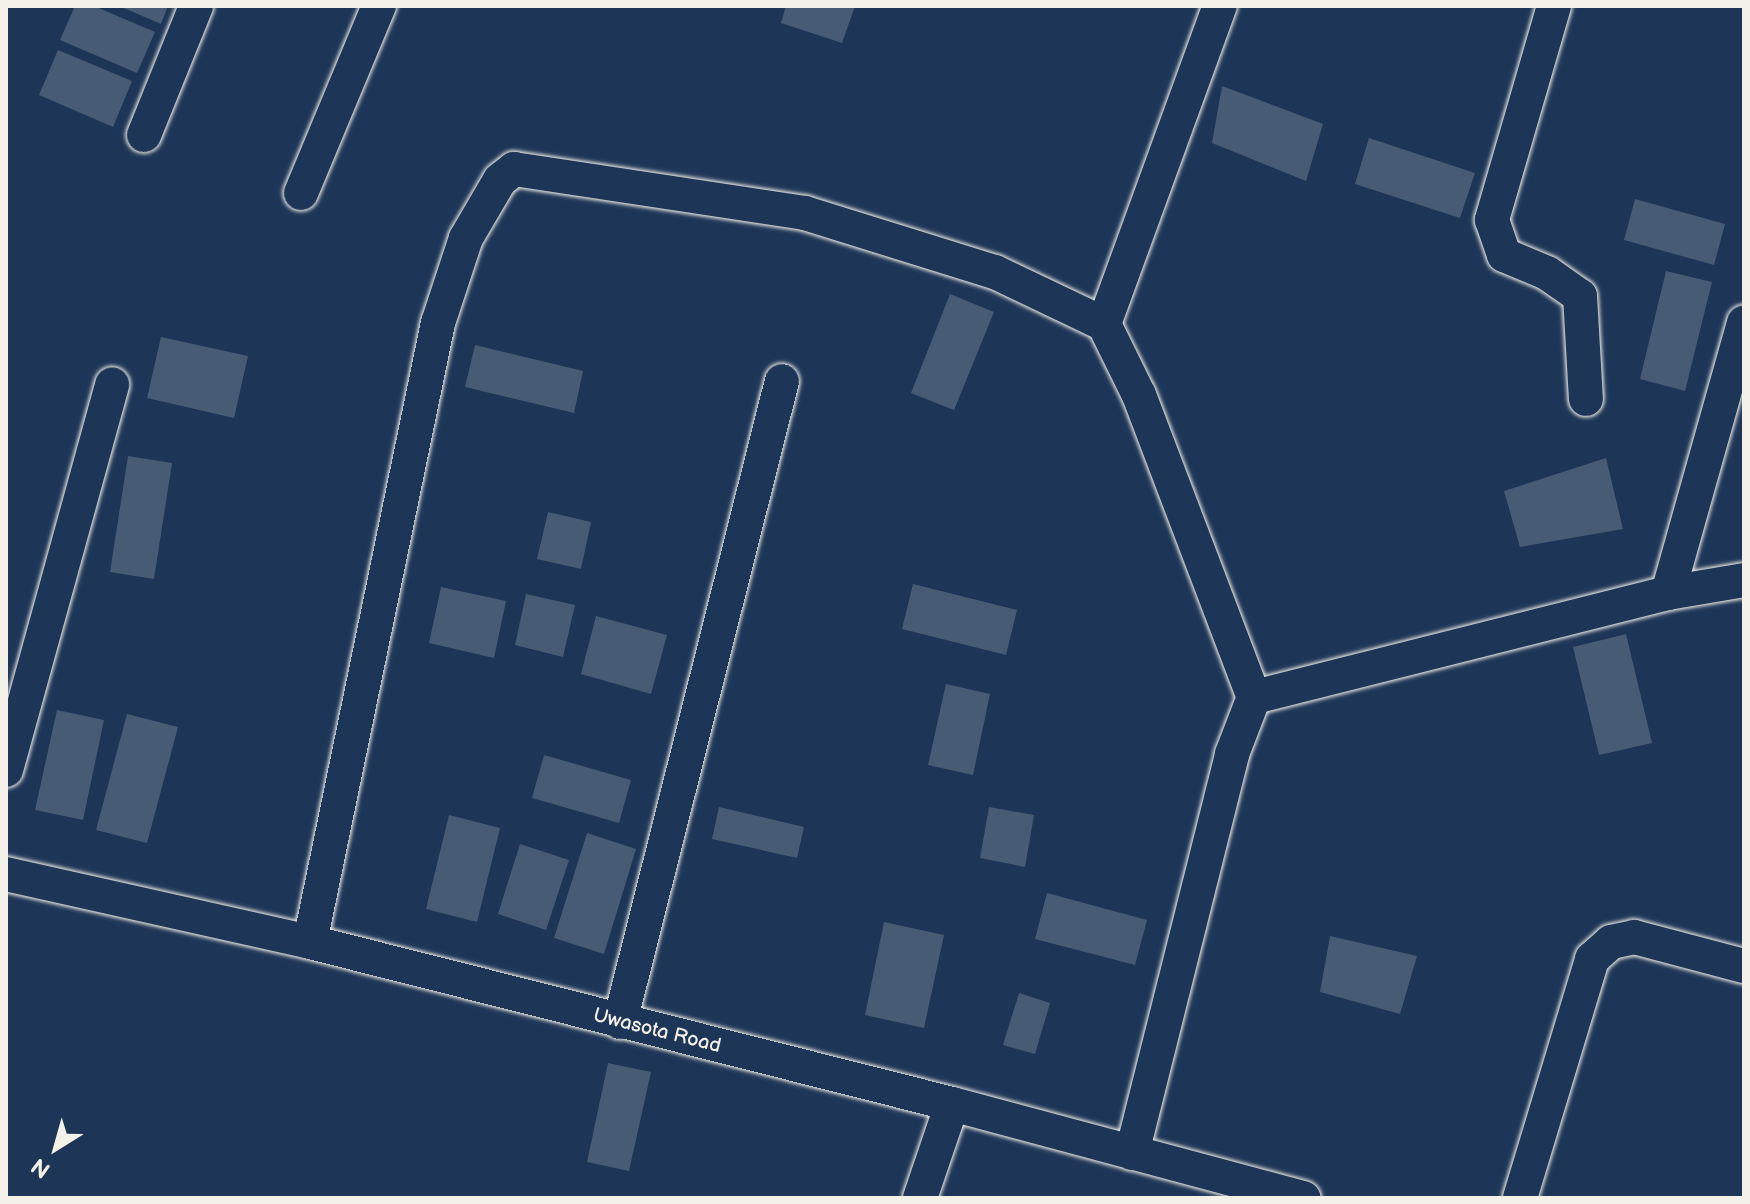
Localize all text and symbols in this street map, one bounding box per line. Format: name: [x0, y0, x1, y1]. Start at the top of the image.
street label: Uwasota Road: [591, 1004, 723, 1058]
north arrow: [16, 1108, 96, 1188]
text: N: [27, 1152, 56, 1183]

